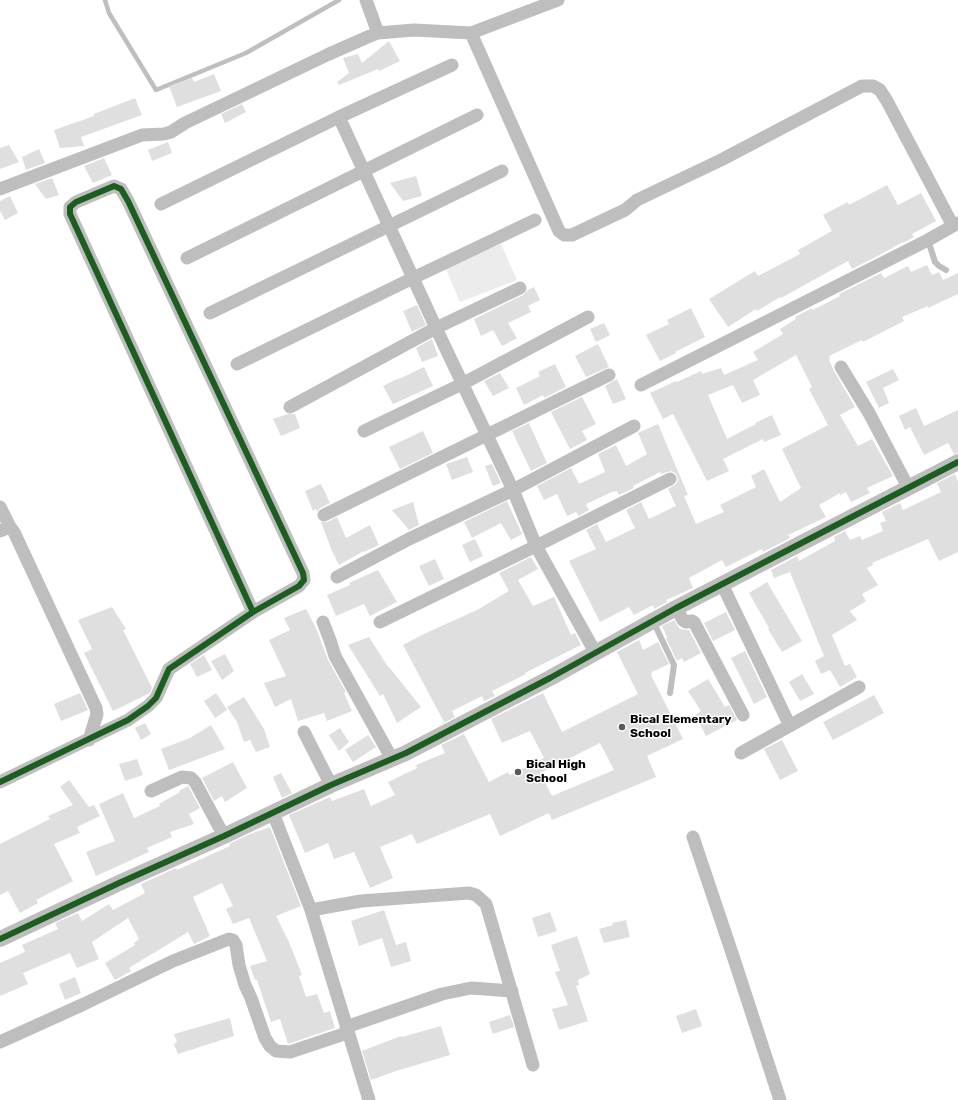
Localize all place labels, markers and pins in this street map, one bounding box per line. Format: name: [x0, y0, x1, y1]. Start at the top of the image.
place label: Bical Elementary School: [630, 713, 731, 741]
marker: Bical Elementary School: [617, 722, 627, 732]
place label: Bical High School: [526, 758, 586, 786]
marker: Bical High School: [513, 767, 523, 777]

